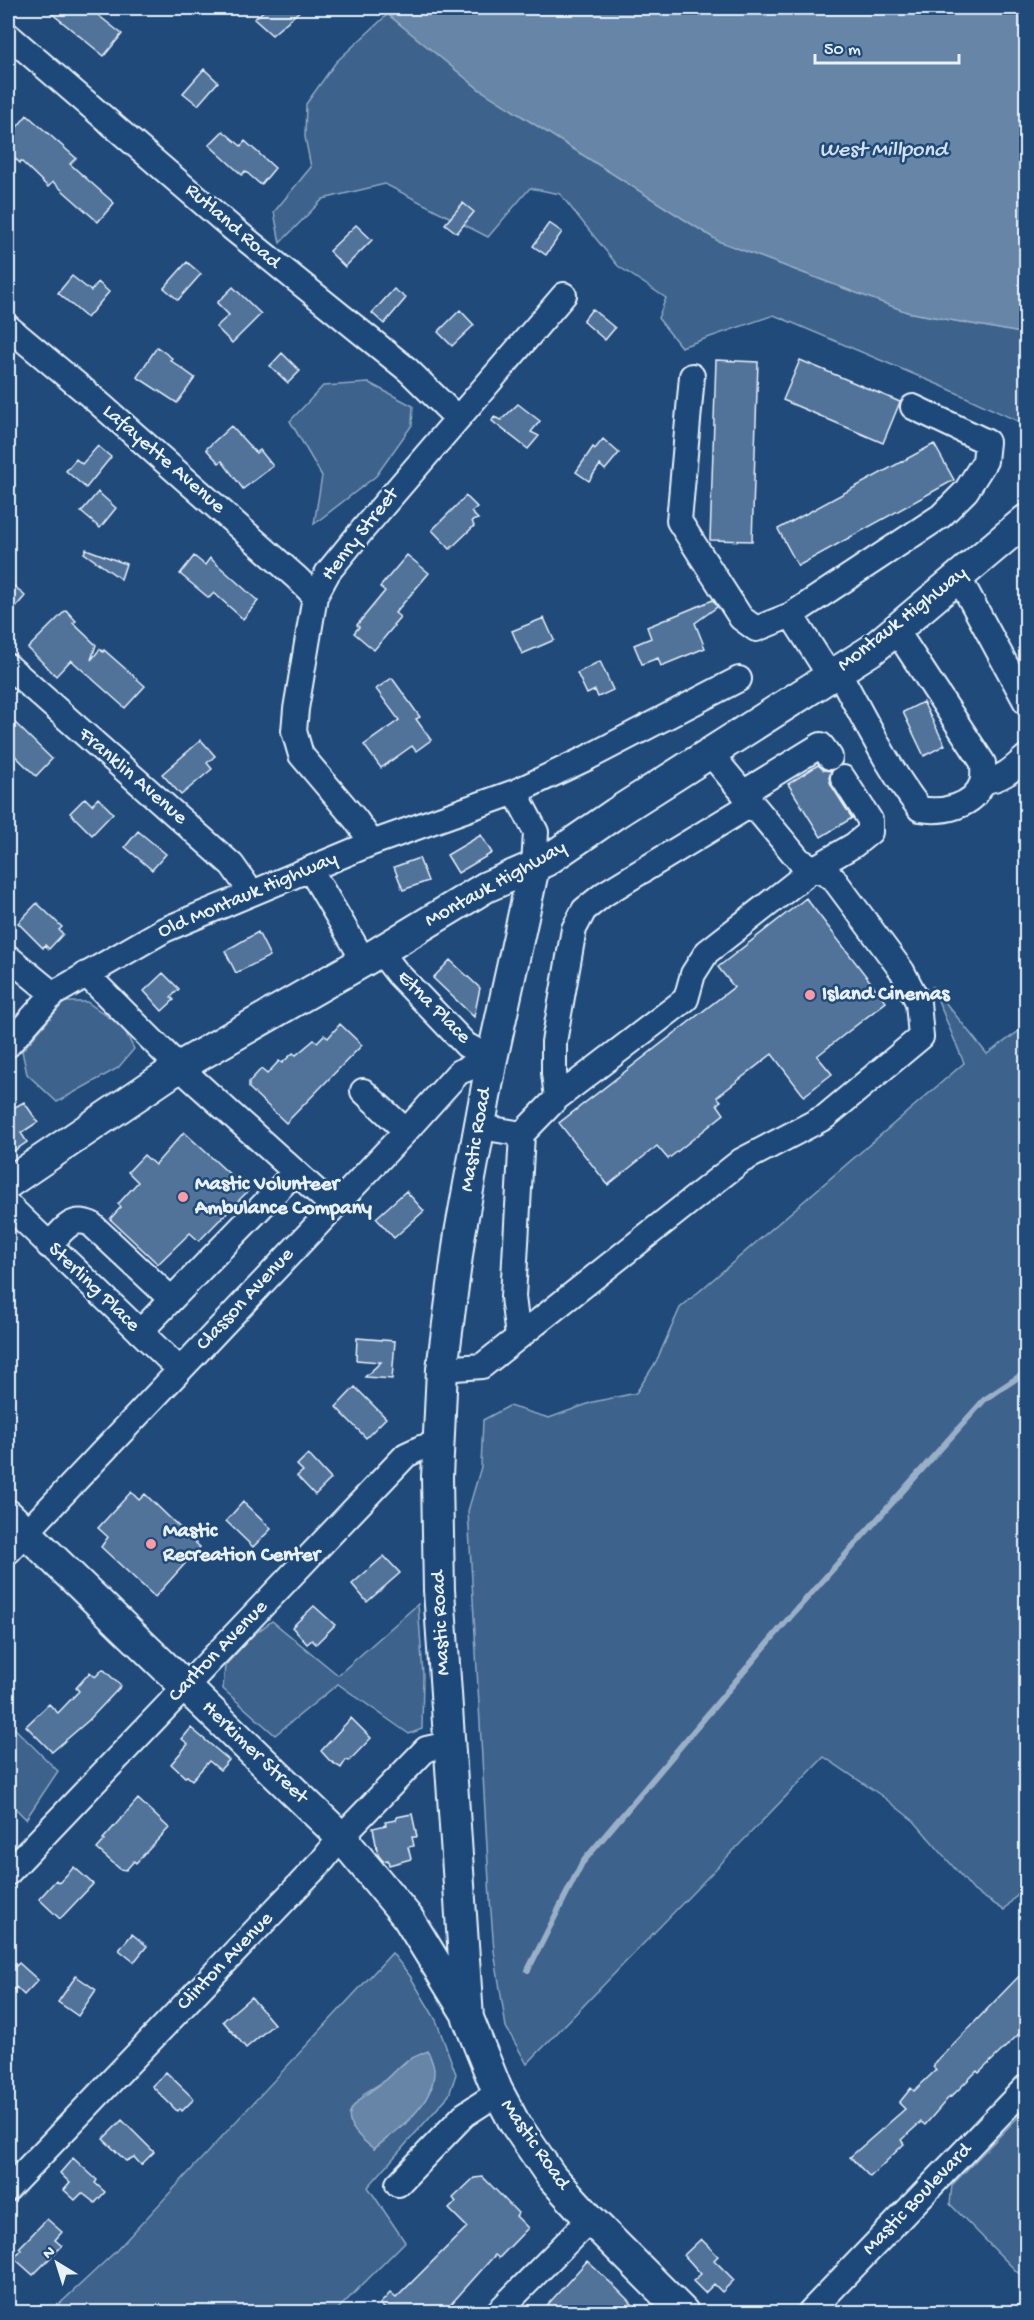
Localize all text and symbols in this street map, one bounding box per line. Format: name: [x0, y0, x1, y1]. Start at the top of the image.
scale bar: [815, 27, 959, 65]
text: 50 m: [824, 40, 861, 61]
water label: West Millpond: [819, 138, 949, 164]
street label: Rutland Road: [179, 179, 286, 277]
street label: Lafayette Avenue: [96, 400, 230, 521]
street label: Henry Street: [317, 481, 407, 587]
street label: Montauk Highway: [833, 562, 973, 678]
street label: Franklin Avenue: [72, 722, 193, 832]
street label: Montauk Highway: [421, 836, 571, 934]
street label: Old Montauk Highway: [155, 847, 341, 945]
street label: Etna Place: [391, 966, 476, 1051]
place label: Island Cinemas: [822, 983, 951, 1008]
marker: Island Cinemas: [803, 988, 817, 1002]
street label: Mastic Road: [456, 1084, 499, 1194]
place label: Mastic Volunteer Ambulance Company: [194, 1173, 373, 1222]
marker: Mastic Volunteer Ambulance Company: [176, 1190, 190, 1204]
street label: Sterling Place: [42, 1238, 145, 1339]
street label: Classon Avenue: [192, 1242, 301, 1357]
place label: Mastic Recreation Center: [162, 1520, 322, 1569]
marker: Mastic Recreation Center: [144, 1537, 158, 1551]
street label: Mastic Road: [427, 1568, 457, 1676]
street label: Carlton Avenue: [164, 1595, 275, 1708]
street label: Herkimer Street: [196, 1696, 314, 1812]
street label: Clinton Avenue: [173, 1906, 280, 2017]
street label: Mastic Road: [494, 2095, 575, 2197]
street label: Mastic Boulevard: [858, 2137, 979, 2261]
north arrow: [27, 2233, 87, 2293]
text: N: [40, 2243, 60, 2265]

